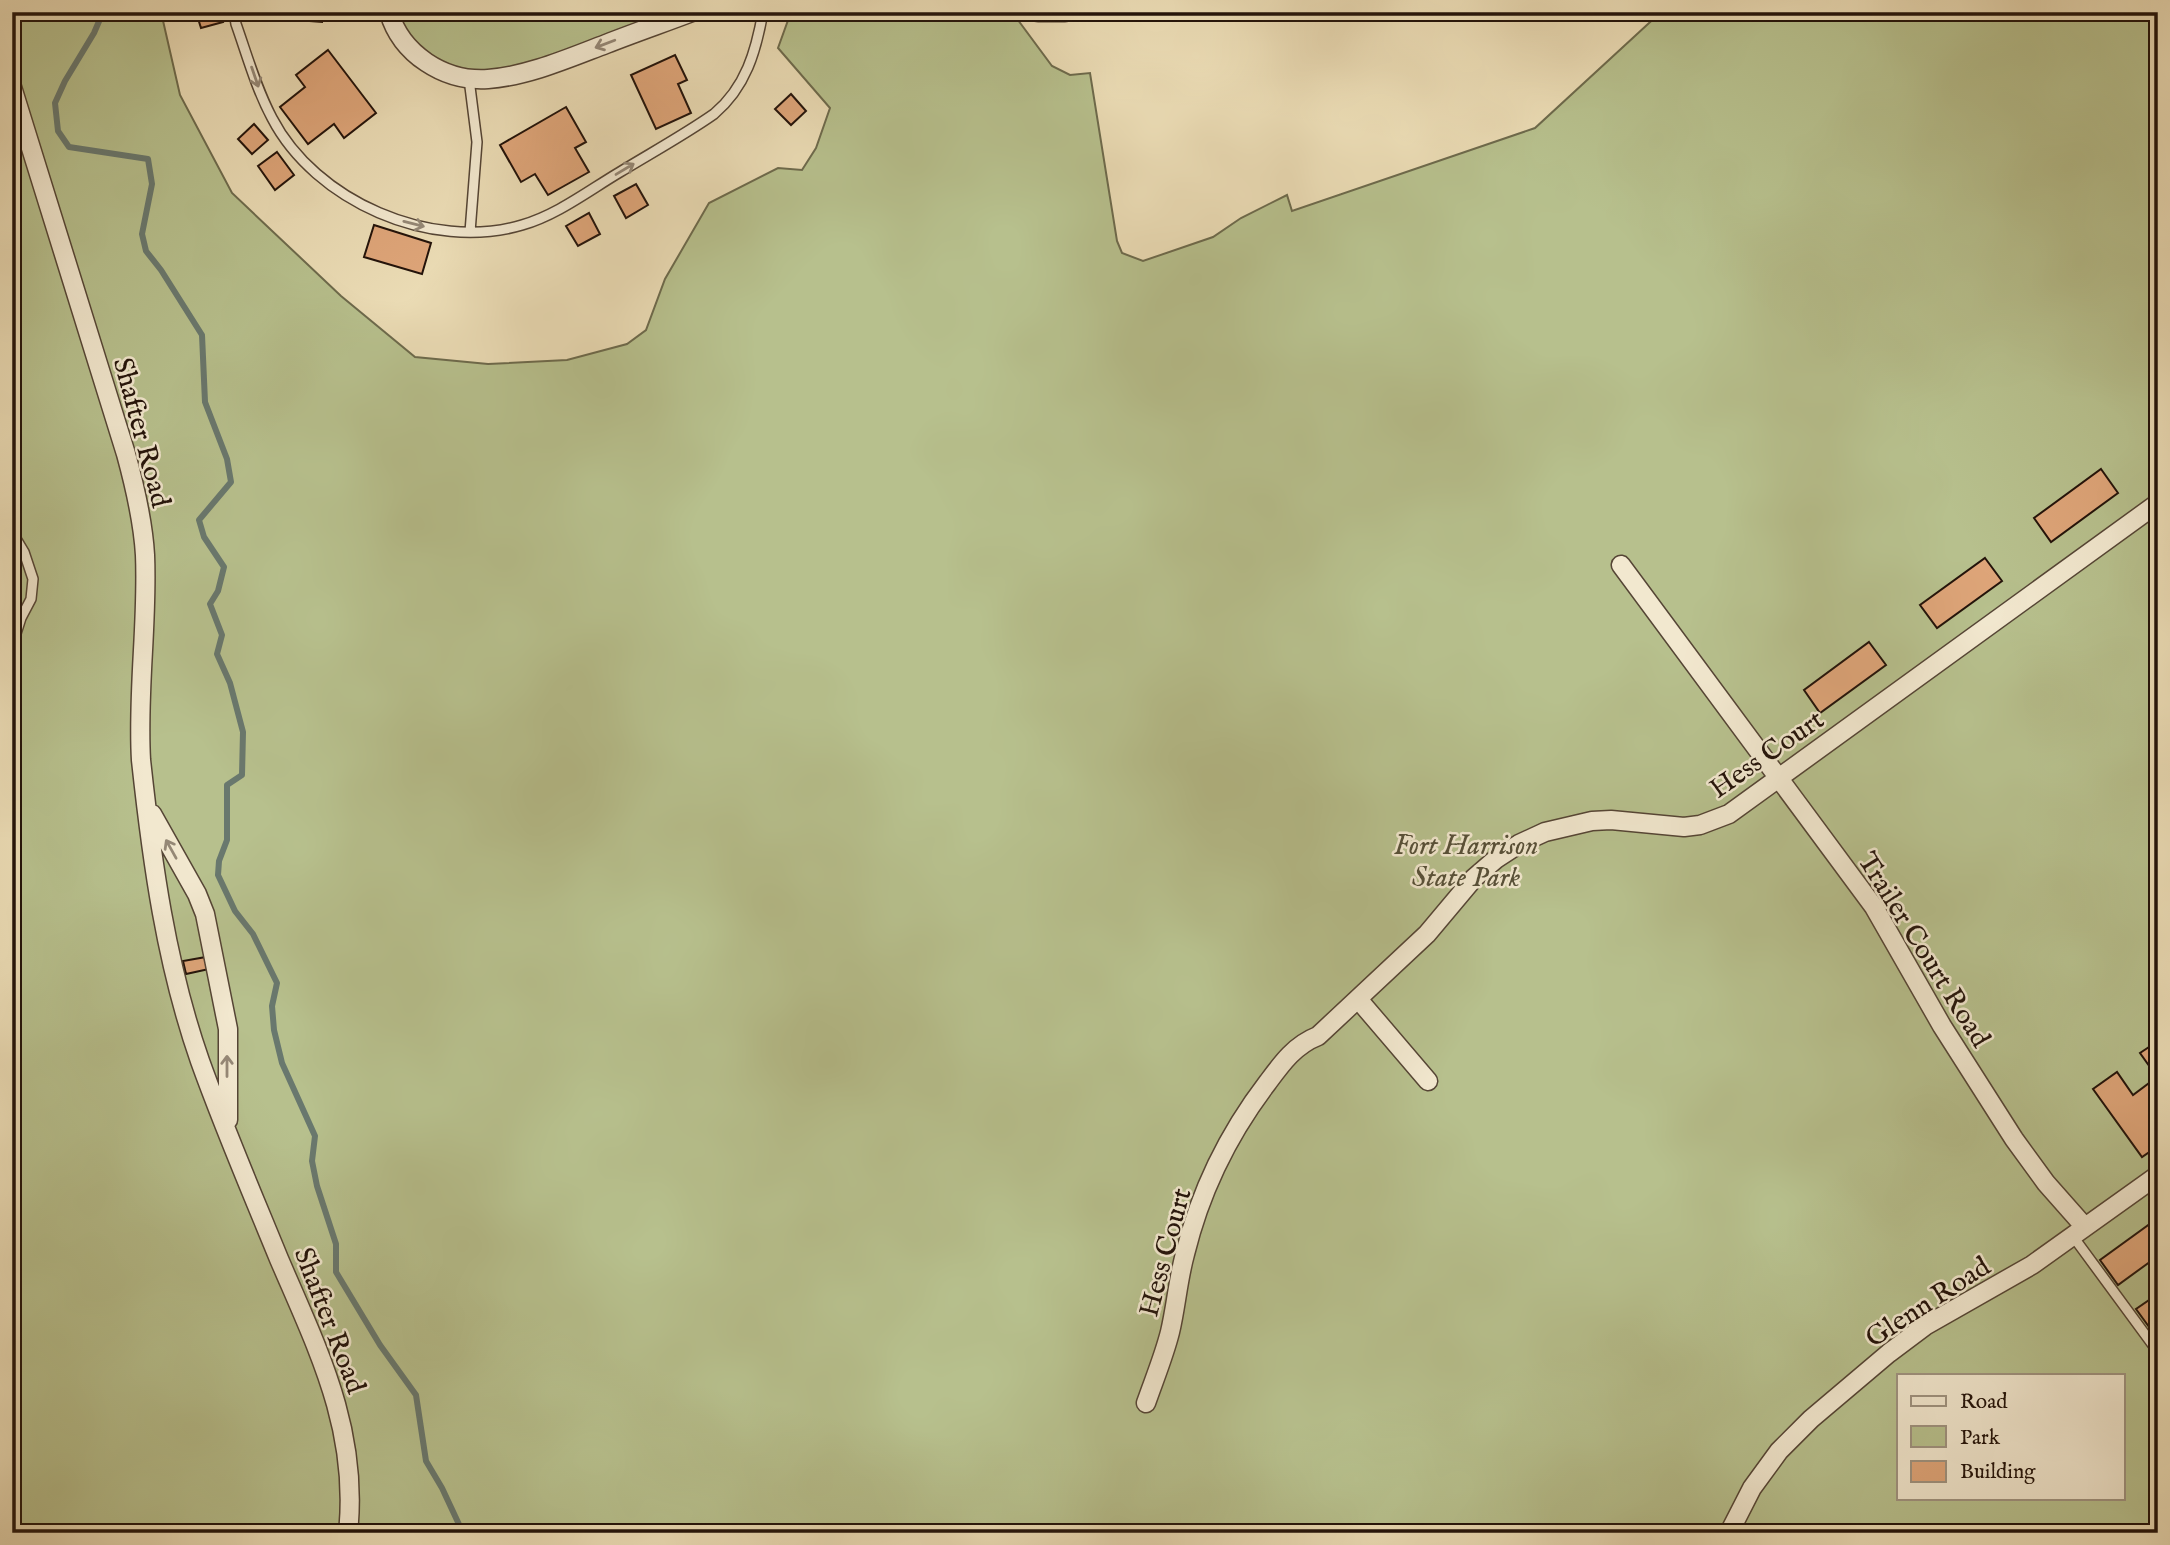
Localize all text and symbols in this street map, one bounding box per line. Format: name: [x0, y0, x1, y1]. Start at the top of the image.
one-way arrow: [594, 39, 616, 52]
one-way arrow: [249, 66, 262, 88]
one-way arrow: [615, 162, 635, 176]
one-way arrow: [402, 218, 425, 231]
street label: Shafter Road: [104, 354, 177, 511]
street label: Hess Court: [1703, 703, 1832, 807]
park label: Fort Harrison State Park: [1394, 829, 1538, 896]
one-way arrow: [164, 839, 177, 860]
street label: Trailer Court Road: [1849, 846, 1997, 1055]
one-way arrow: [220, 1054, 234, 1077]
street label: Hess Court: [1132, 1184, 1200, 1321]
street label: Shafter Road: [285, 1243, 373, 1399]
street label: Glenn Road: [1859, 1250, 1997, 1356]
legend: [1897, 1374, 2124, 1500]
text: Road: [1960, 1389, 2008, 1416]
text: Park: [1960, 1425, 2001, 1452]
text: Building: [1960, 1459, 2036, 1486]

